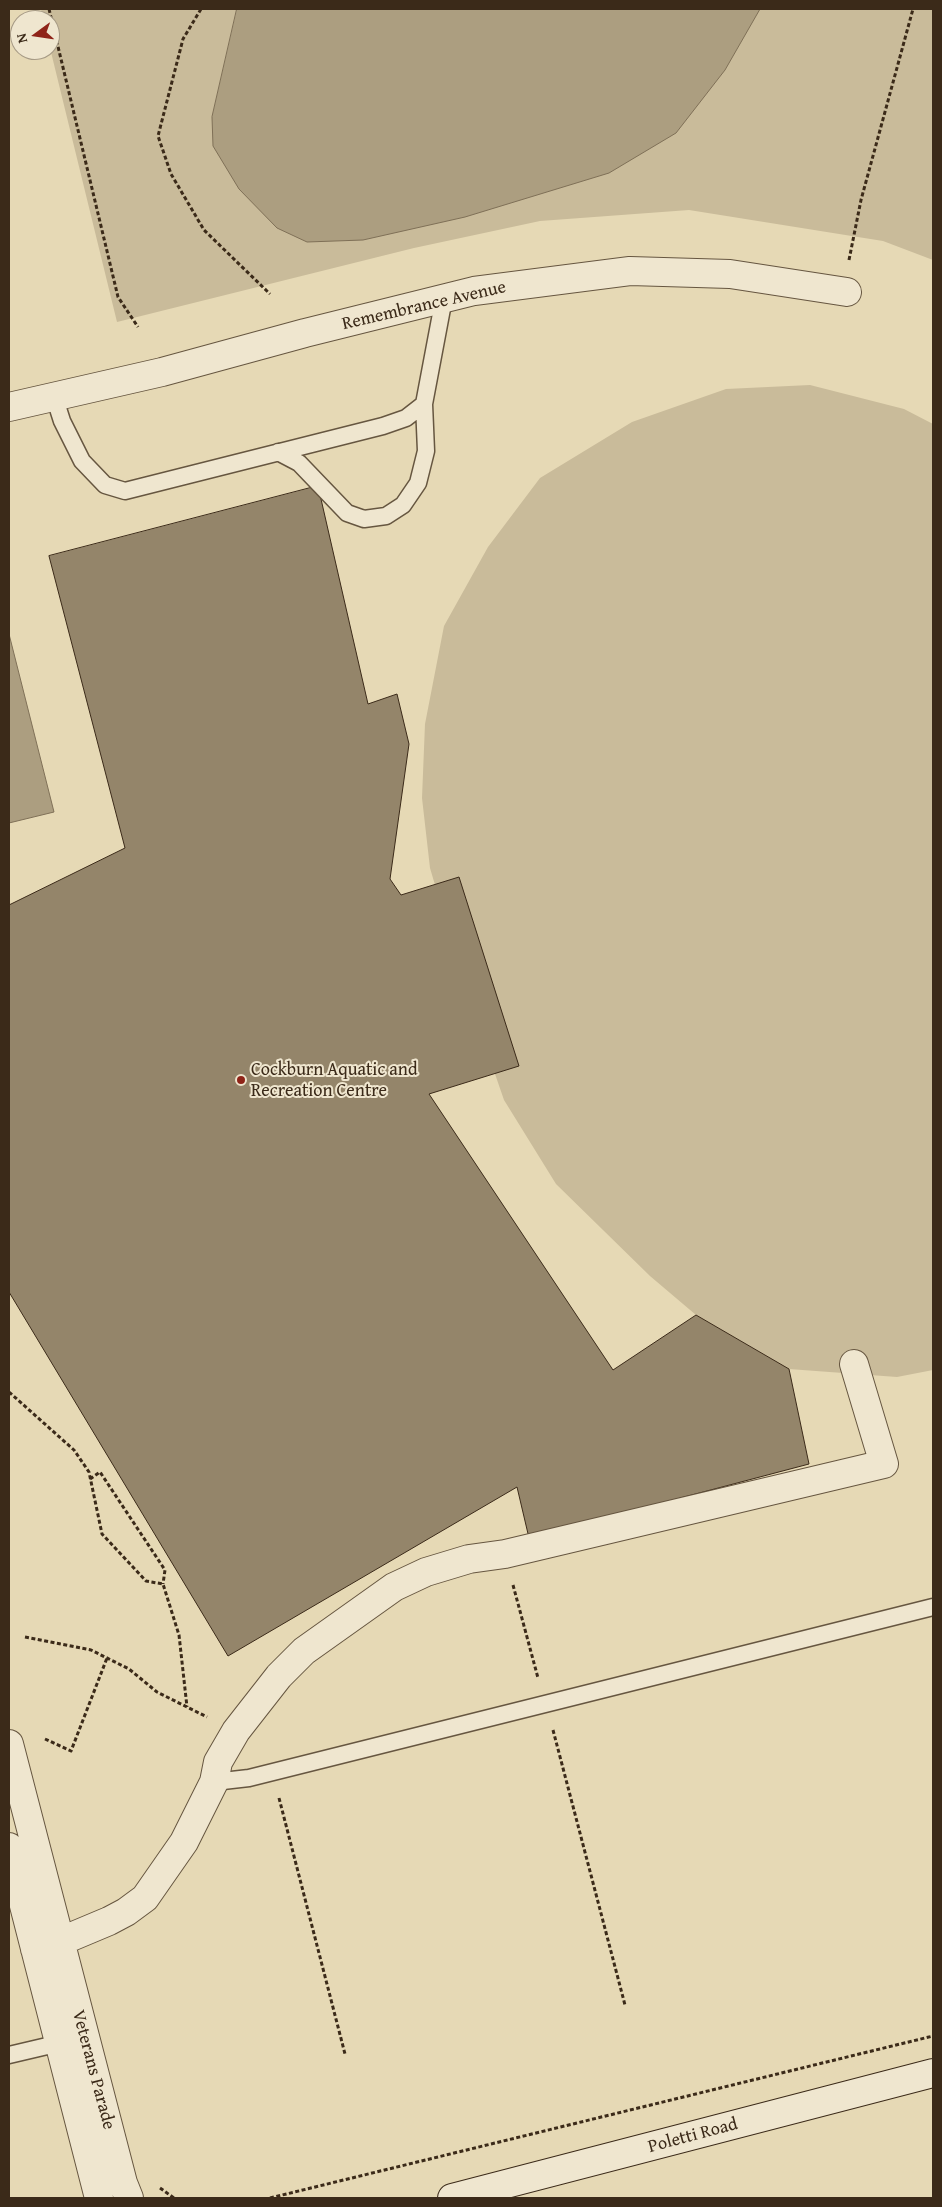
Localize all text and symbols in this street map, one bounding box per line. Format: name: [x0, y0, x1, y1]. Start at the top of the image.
north arrow: [10, 10, 60, 60]
text: N: [11, 31, 32, 45]
street label: Remembrance Avenue: [340, 277, 508, 335]
place label: Cockburn Aquatic and Recreation Centre: [251, 1059, 418, 1102]
marker: Cockburn Aquatic and Recreation Centre: [235, 1074, 247, 1086]
street label: Veterans Parade: [67, 2008, 119, 2132]
street label: Poletti Road: [646, 2114, 740, 2158]

